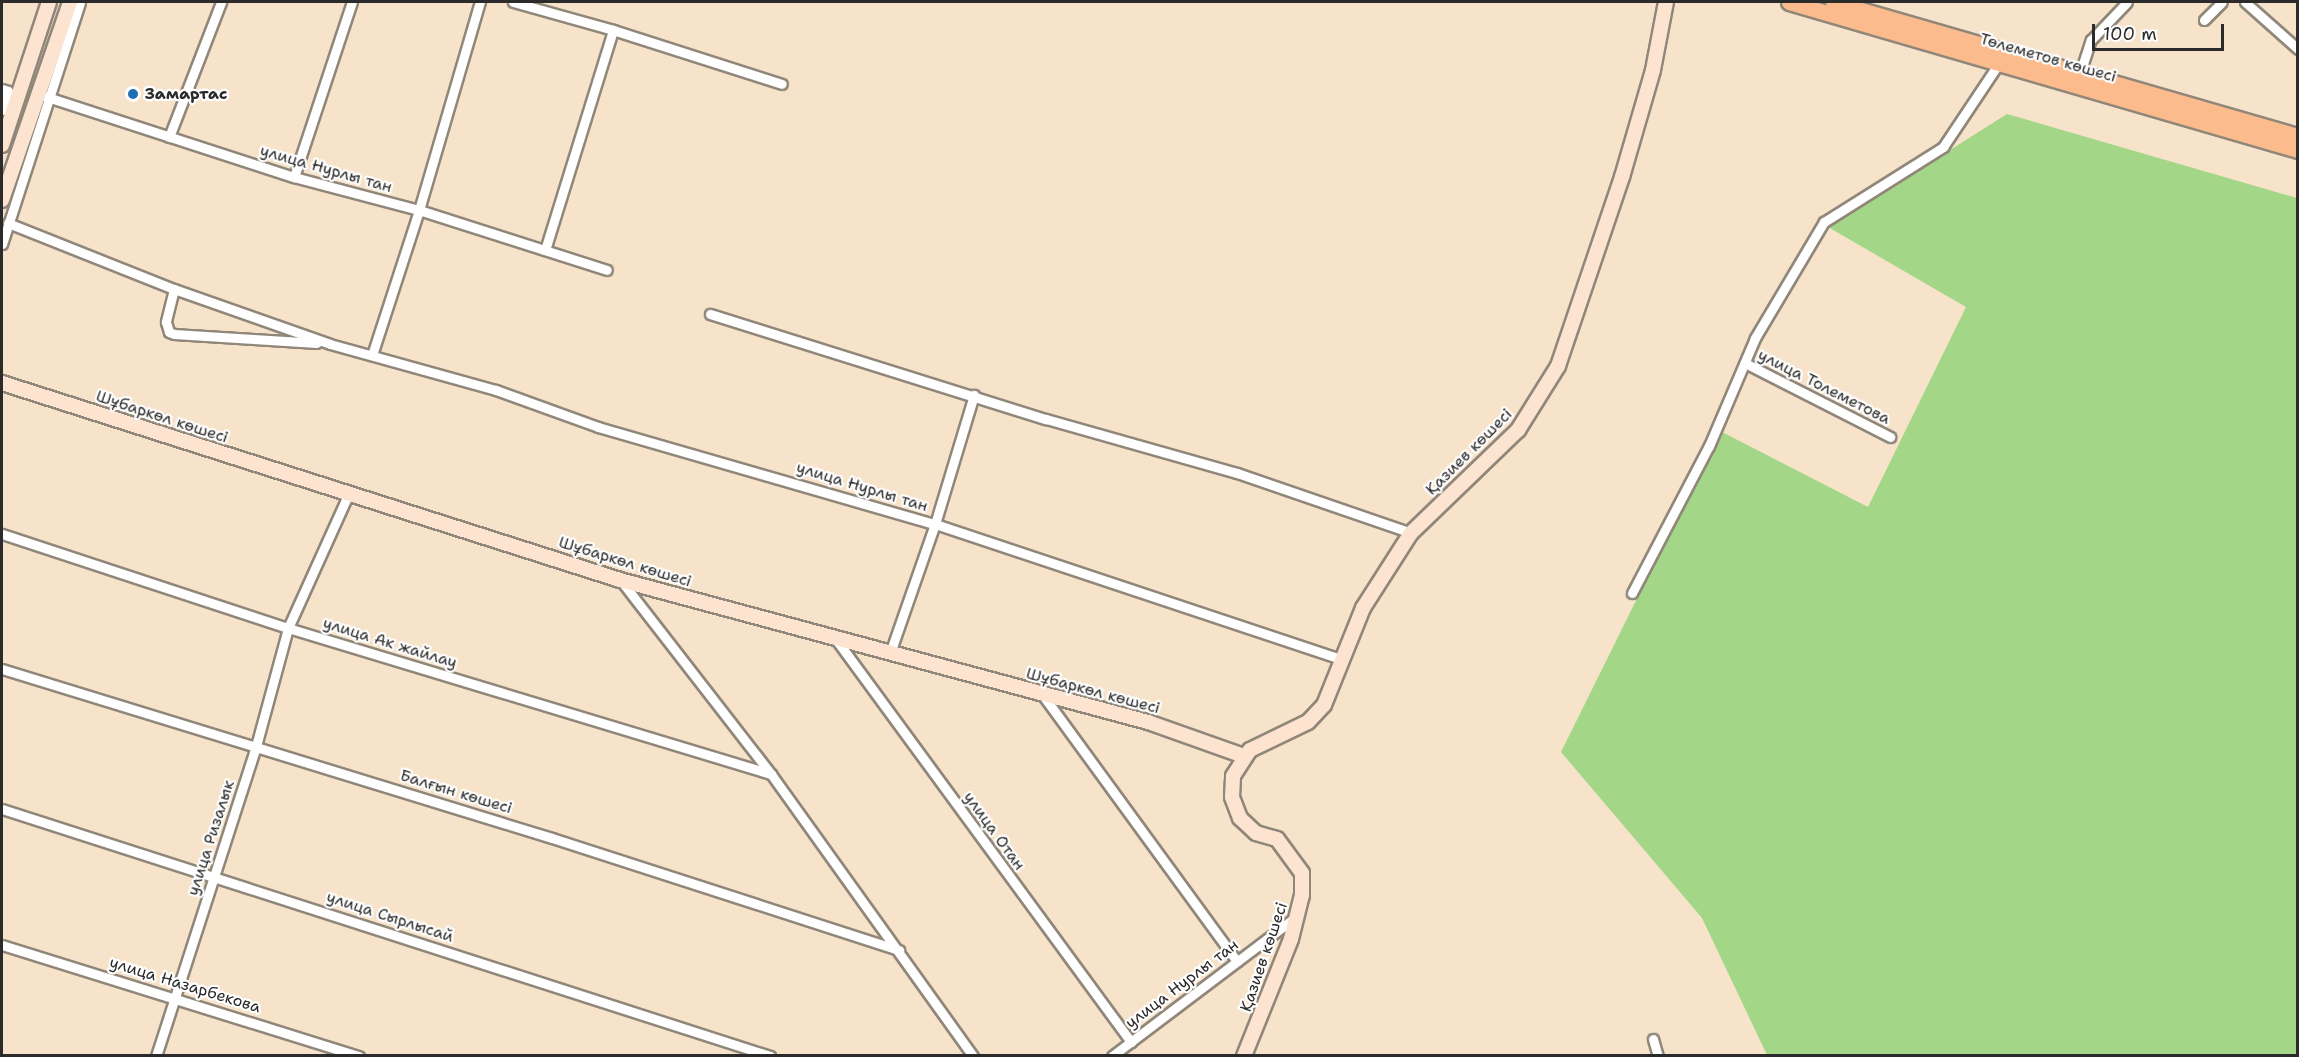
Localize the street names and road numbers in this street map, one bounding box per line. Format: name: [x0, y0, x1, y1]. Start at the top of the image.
street label: Төлеметов көшесі: [1978, 29, 2118, 87]
street label: улица Нурлы тан: [258, 141, 394, 197]
street label: улица Толеметова: [1755, 345, 1893, 429]
street label: Шұбаркөл көшесі: [94, 387, 230, 447]
street label: Қазиев көшесі: [1422, 405, 1516, 499]
street label: улица Нурлы тан: [794, 458, 930, 516]
street label: Шұбаркөл көшесі: [556, 533, 694, 591]
street label: улица Ак жайлау: [321, 613, 459, 673]
street label: Шұбаркөл көшесі: [1024, 664, 1162, 718]
street label: Балғын көшесі: [398, 766, 514, 818]
street label: улица Ризалык: [183, 778, 239, 898]
street label: улица Отан: [959, 788, 1029, 874]
street label: улица Сырлысай: [324, 887, 456, 947]
street label: Қазиев көшесі: [1236, 900, 1292, 1014]
street label: улица Нурлы тан: [1122, 935, 1242, 1033]
street label: улица Назарбекова: [107, 953, 263, 1017]

